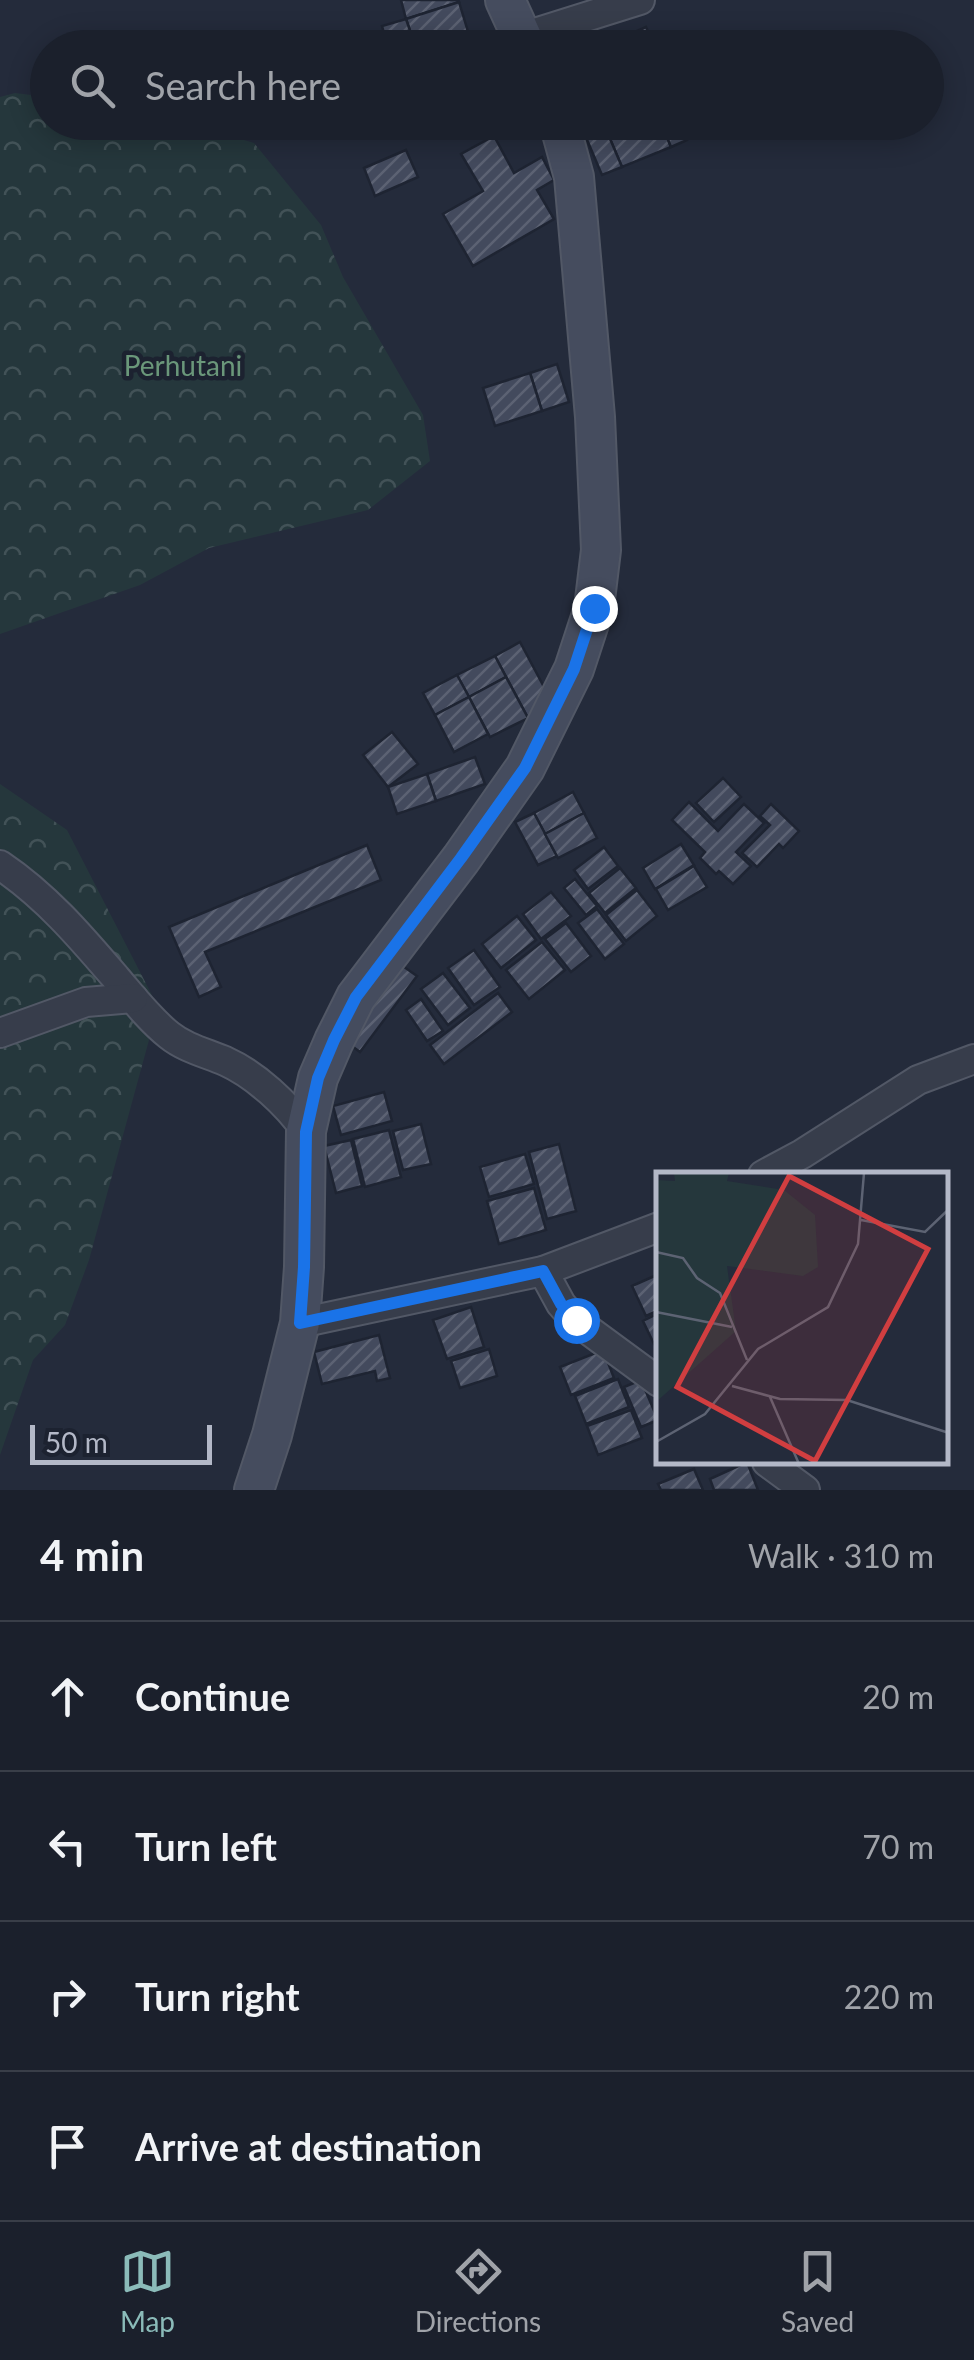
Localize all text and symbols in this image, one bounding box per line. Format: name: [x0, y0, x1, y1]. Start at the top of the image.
search box: [30, 30, 944, 140]
icon: search: [65, 58, 120, 113]
text: Search here: [145, 62, 341, 108]
park label: Perhutani: [124, 348, 242, 382]
route end: [572, 586, 618, 632]
inset map: [656, 1172, 949, 1465]
route start: [554, 1298, 600, 1344]
scale bar: [30, 1420, 212, 1464]
text: 50 m: [45, 1425, 108, 1459]
text: 4 min: [40, 1530, 144, 1580]
text: Walk · 310 m: [748, 1536, 934, 1575]
icon: ahead: [40, 1669, 95, 1724]
text: Continue: [135, 1673, 290, 1719]
text: 20 m: [862, 1677, 934, 1716]
icon: left: [40, 1819, 95, 1874]
text: Turn left: [135, 1823, 277, 1869]
text: 70 m: [862, 1827, 934, 1866]
icon: right: [40, 1969, 95, 2024]
text: Turn right: [135, 1973, 300, 2019]
text: 220 m: [844, 1977, 934, 2016]
icon: arrive: [40, 2119, 95, 2174]
text: Arrive at destination: [135, 2123, 482, 2169]
tab: Map: [120, 2244, 175, 2338]
tab: Directions: [415, 2244, 541, 2338]
tab: Saved: [781, 2244, 854, 2338]

